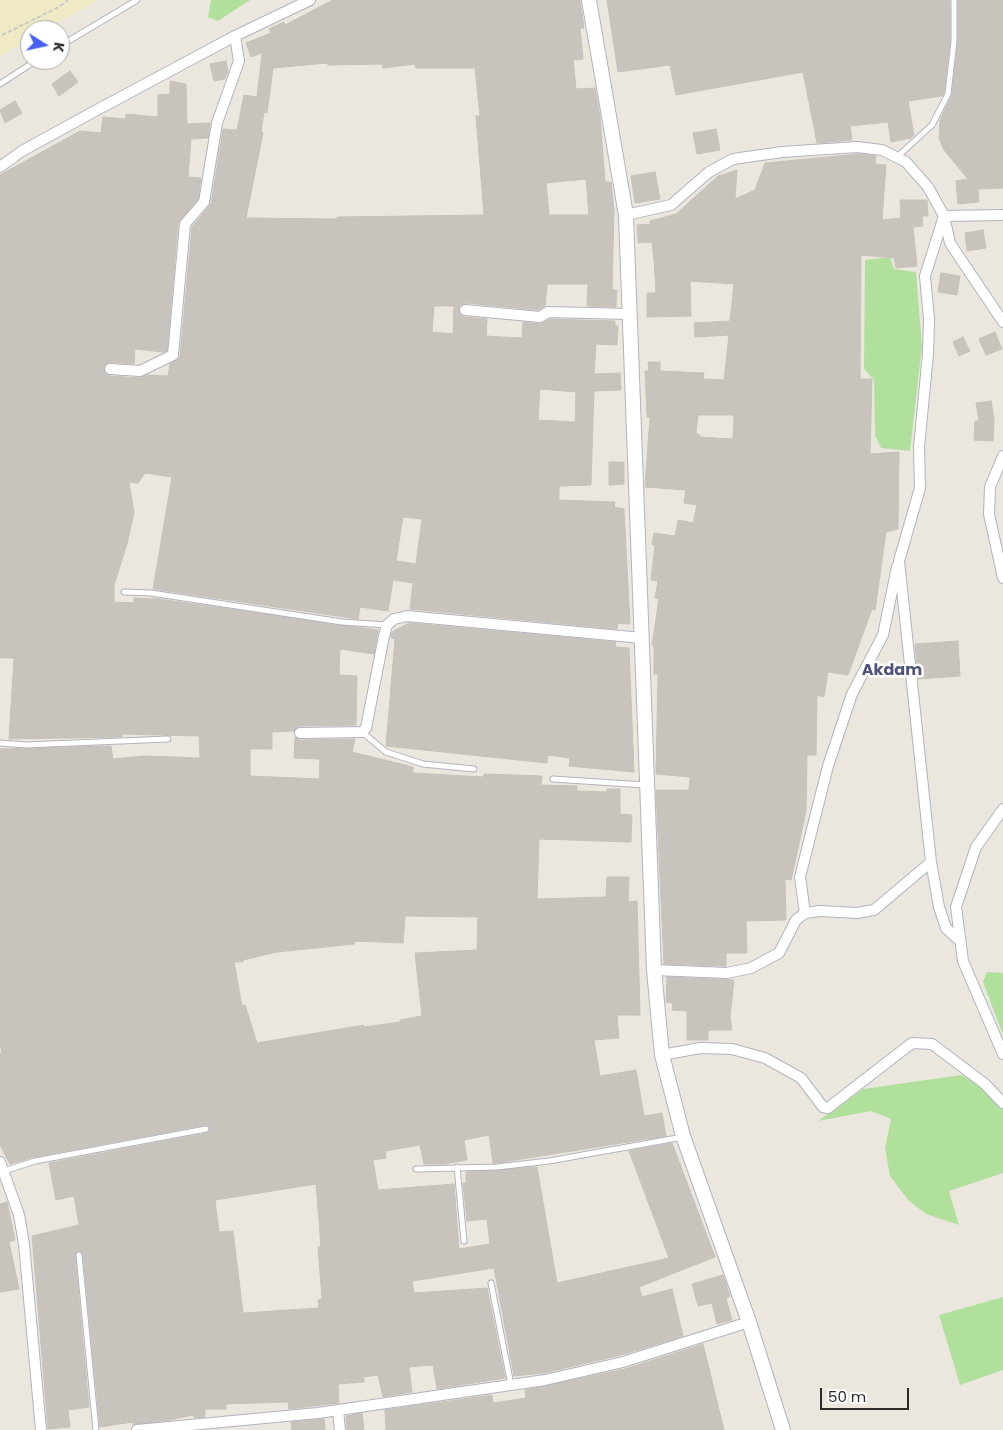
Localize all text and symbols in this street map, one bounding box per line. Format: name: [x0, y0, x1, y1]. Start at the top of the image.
north arrow: [20, 20, 70, 70]
text: K: [48, 41, 69, 54]
district label: Akdam: [862, 661, 922, 681]
scale bar: [823, 1378, 912, 1410]
text: 50 m: [828, 1386, 866, 1407]

